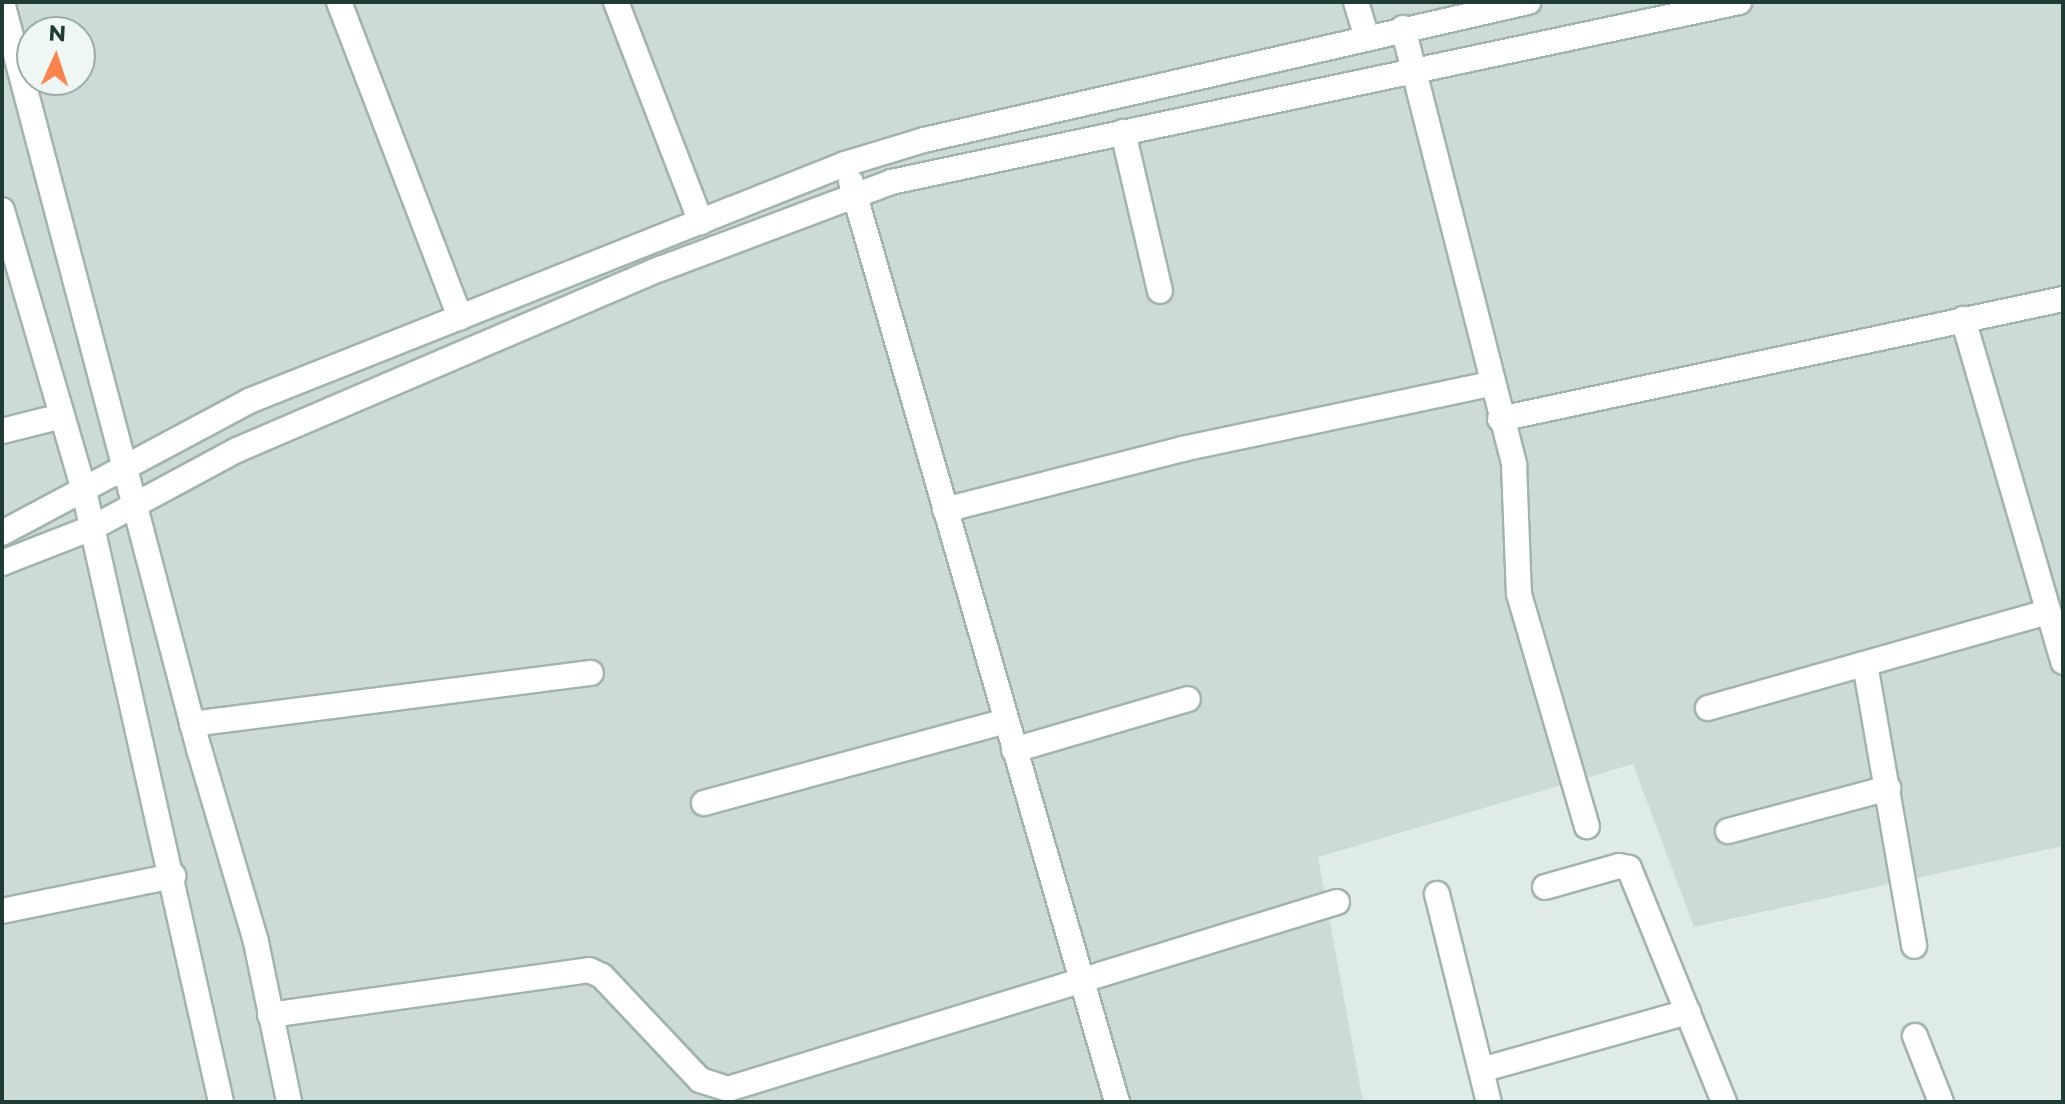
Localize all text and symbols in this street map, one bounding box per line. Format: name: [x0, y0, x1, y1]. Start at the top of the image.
north arrow: [16, 16, 96, 96]
text: N: [48, 20, 67, 47]

